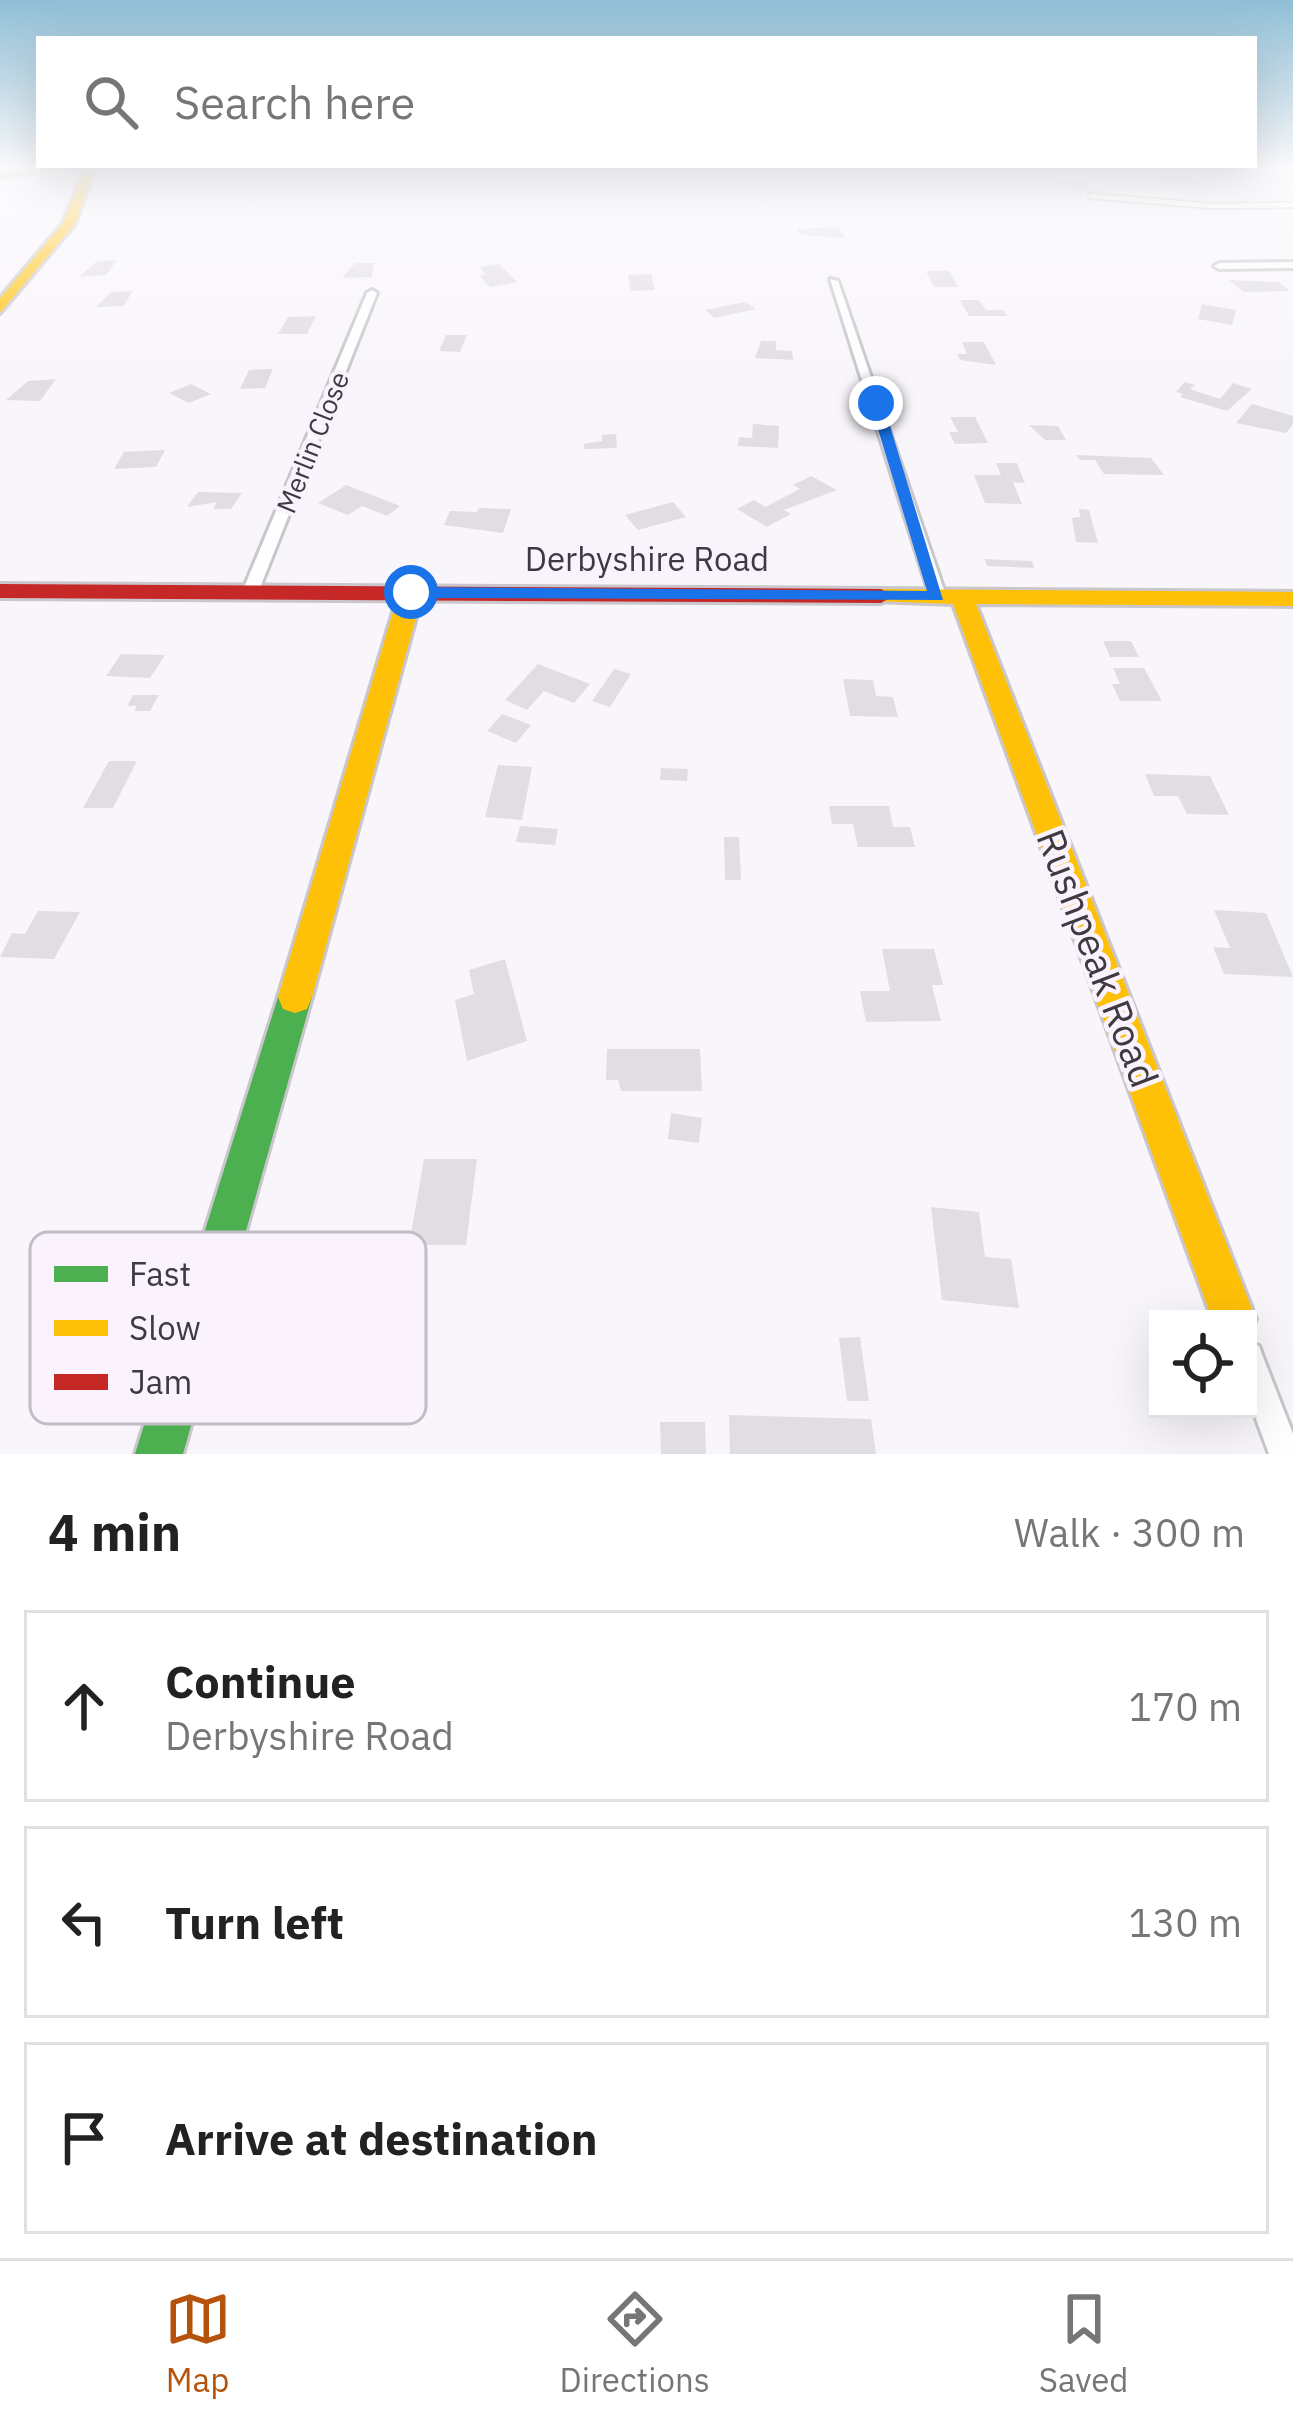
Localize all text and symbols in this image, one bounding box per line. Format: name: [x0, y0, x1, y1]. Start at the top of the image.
search box: [36, 36, 1257, 168]
icon: search: [78, 69, 144, 135]
text: Search here: [174, 73, 415, 131]
street label: Merlin Close: [268, 366, 356, 518]
route end: [849, 376, 903, 430]
street label: Derbyshire Road: [525, 537, 769, 580]
route start: [384, 565, 438, 619]
street label: Rushpeak Road: [1025, 822, 1171, 1094]
legend: [30, 1232, 426, 1424]
text: Fast: [129, 1252, 191, 1295]
text: Slow: [129, 1306, 201, 1349]
map controls: [1149, 1310, 1257, 1418]
button: locate: [1149, 1310, 1257, 1418]
text: Jam: [129, 1360, 192, 1403]
text: 4 min: [48, 1499, 181, 1565]
text: Walk · 300 m: [1014, 1507, 1245, 1558]
text: Continue: [165, 1652, 356, 1710]
icon: ahead: [51, 1673, 117, 1739]
text: 170 m: [1129, 1681, 1242, 1732]
text: Derbyshire Road: [165, 1710, 454, 1761]
icon: left: [51, 1889, 117, 1955]
text: Turn left: [165, 1893, 344, 1951]
text: 130 m: [1129, 1897, 1242, 1948]
icon: arrive: [51, 2105, 117, 2171]
text: Arrive at destination: [165, 2109, 598, 2167]
tab: Map: [165, 2286, 231, 2401]
tab: Directions: [560, 2286, 710, 2401]
tab: Saved: [1039, 2286, 1128, 2401]

